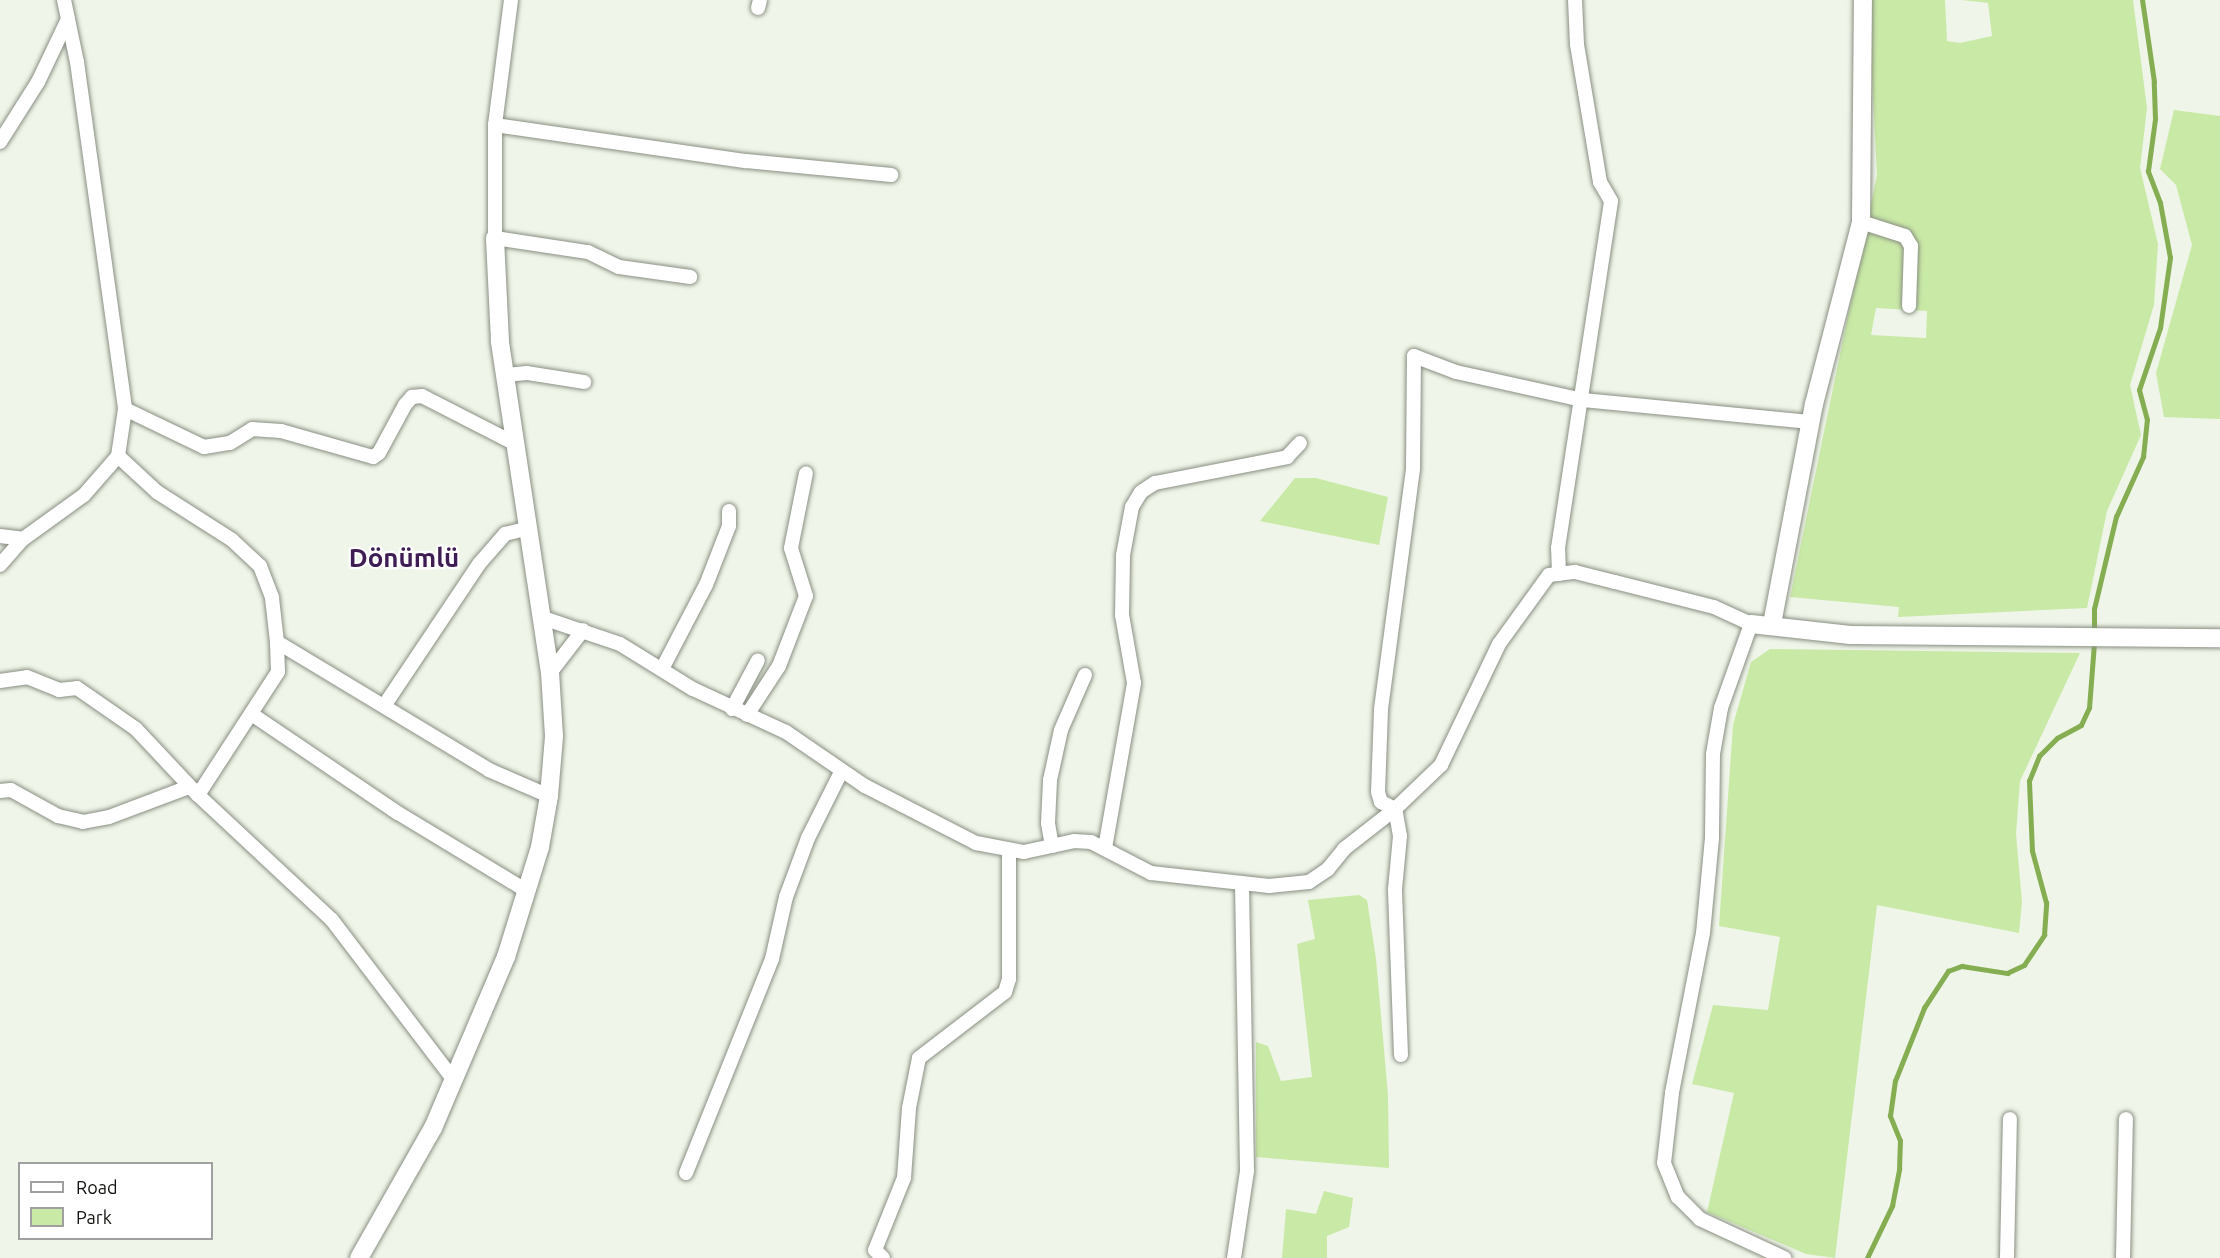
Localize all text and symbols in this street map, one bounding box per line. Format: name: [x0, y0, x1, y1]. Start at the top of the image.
district label: Dönümlü: [349, 542, 459, 574]
legend: [18, 1162, 213, 1240]
text: Road: [76, 1177, 118, 1197]
text: Park: [76, 1207, 112, 1227]

